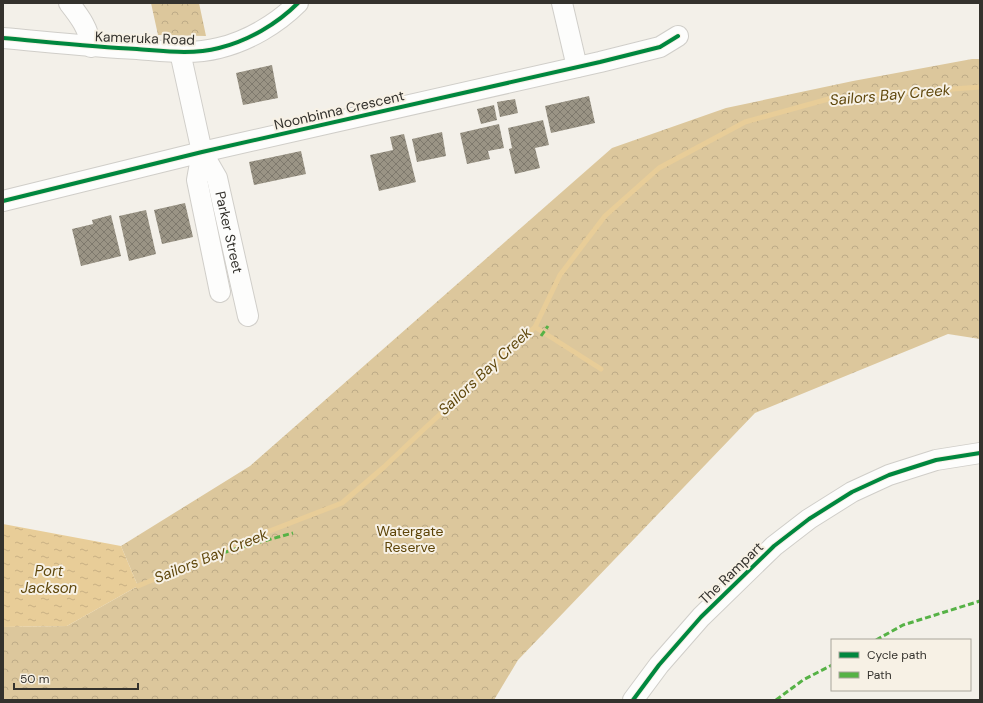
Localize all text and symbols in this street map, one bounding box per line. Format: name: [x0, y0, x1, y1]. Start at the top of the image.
street label: Kameruka Road: [95, 27, 195, 49]
water label: Sailors Bay Creek: [829, 80, 951, 110]
street label: Noonbinna Crescent: [272, 86, 406, 134]
street label: Parker Street: [211, 189, 247, 275]
water label: Sailors Bay Creek: [434, 322, 536, 420]
park label: Watergate Reserve: [376, 522, 444, 556]
water label: Sailors Bay Creek: [151, 524, 271, 588]
street label: The Rampart: [695, 538, 767, 608]
water label: Port Jackson: [21, 561, 78, 598]
legend: [831, 639, 971, 691]
text: Cycle path: [867, 647, 927, 663]
scale bar: [14, 665, 138, 691]
text: Path: [867, 667, 892, 683]
text: 50 m: [20, 671, 49, 687]

